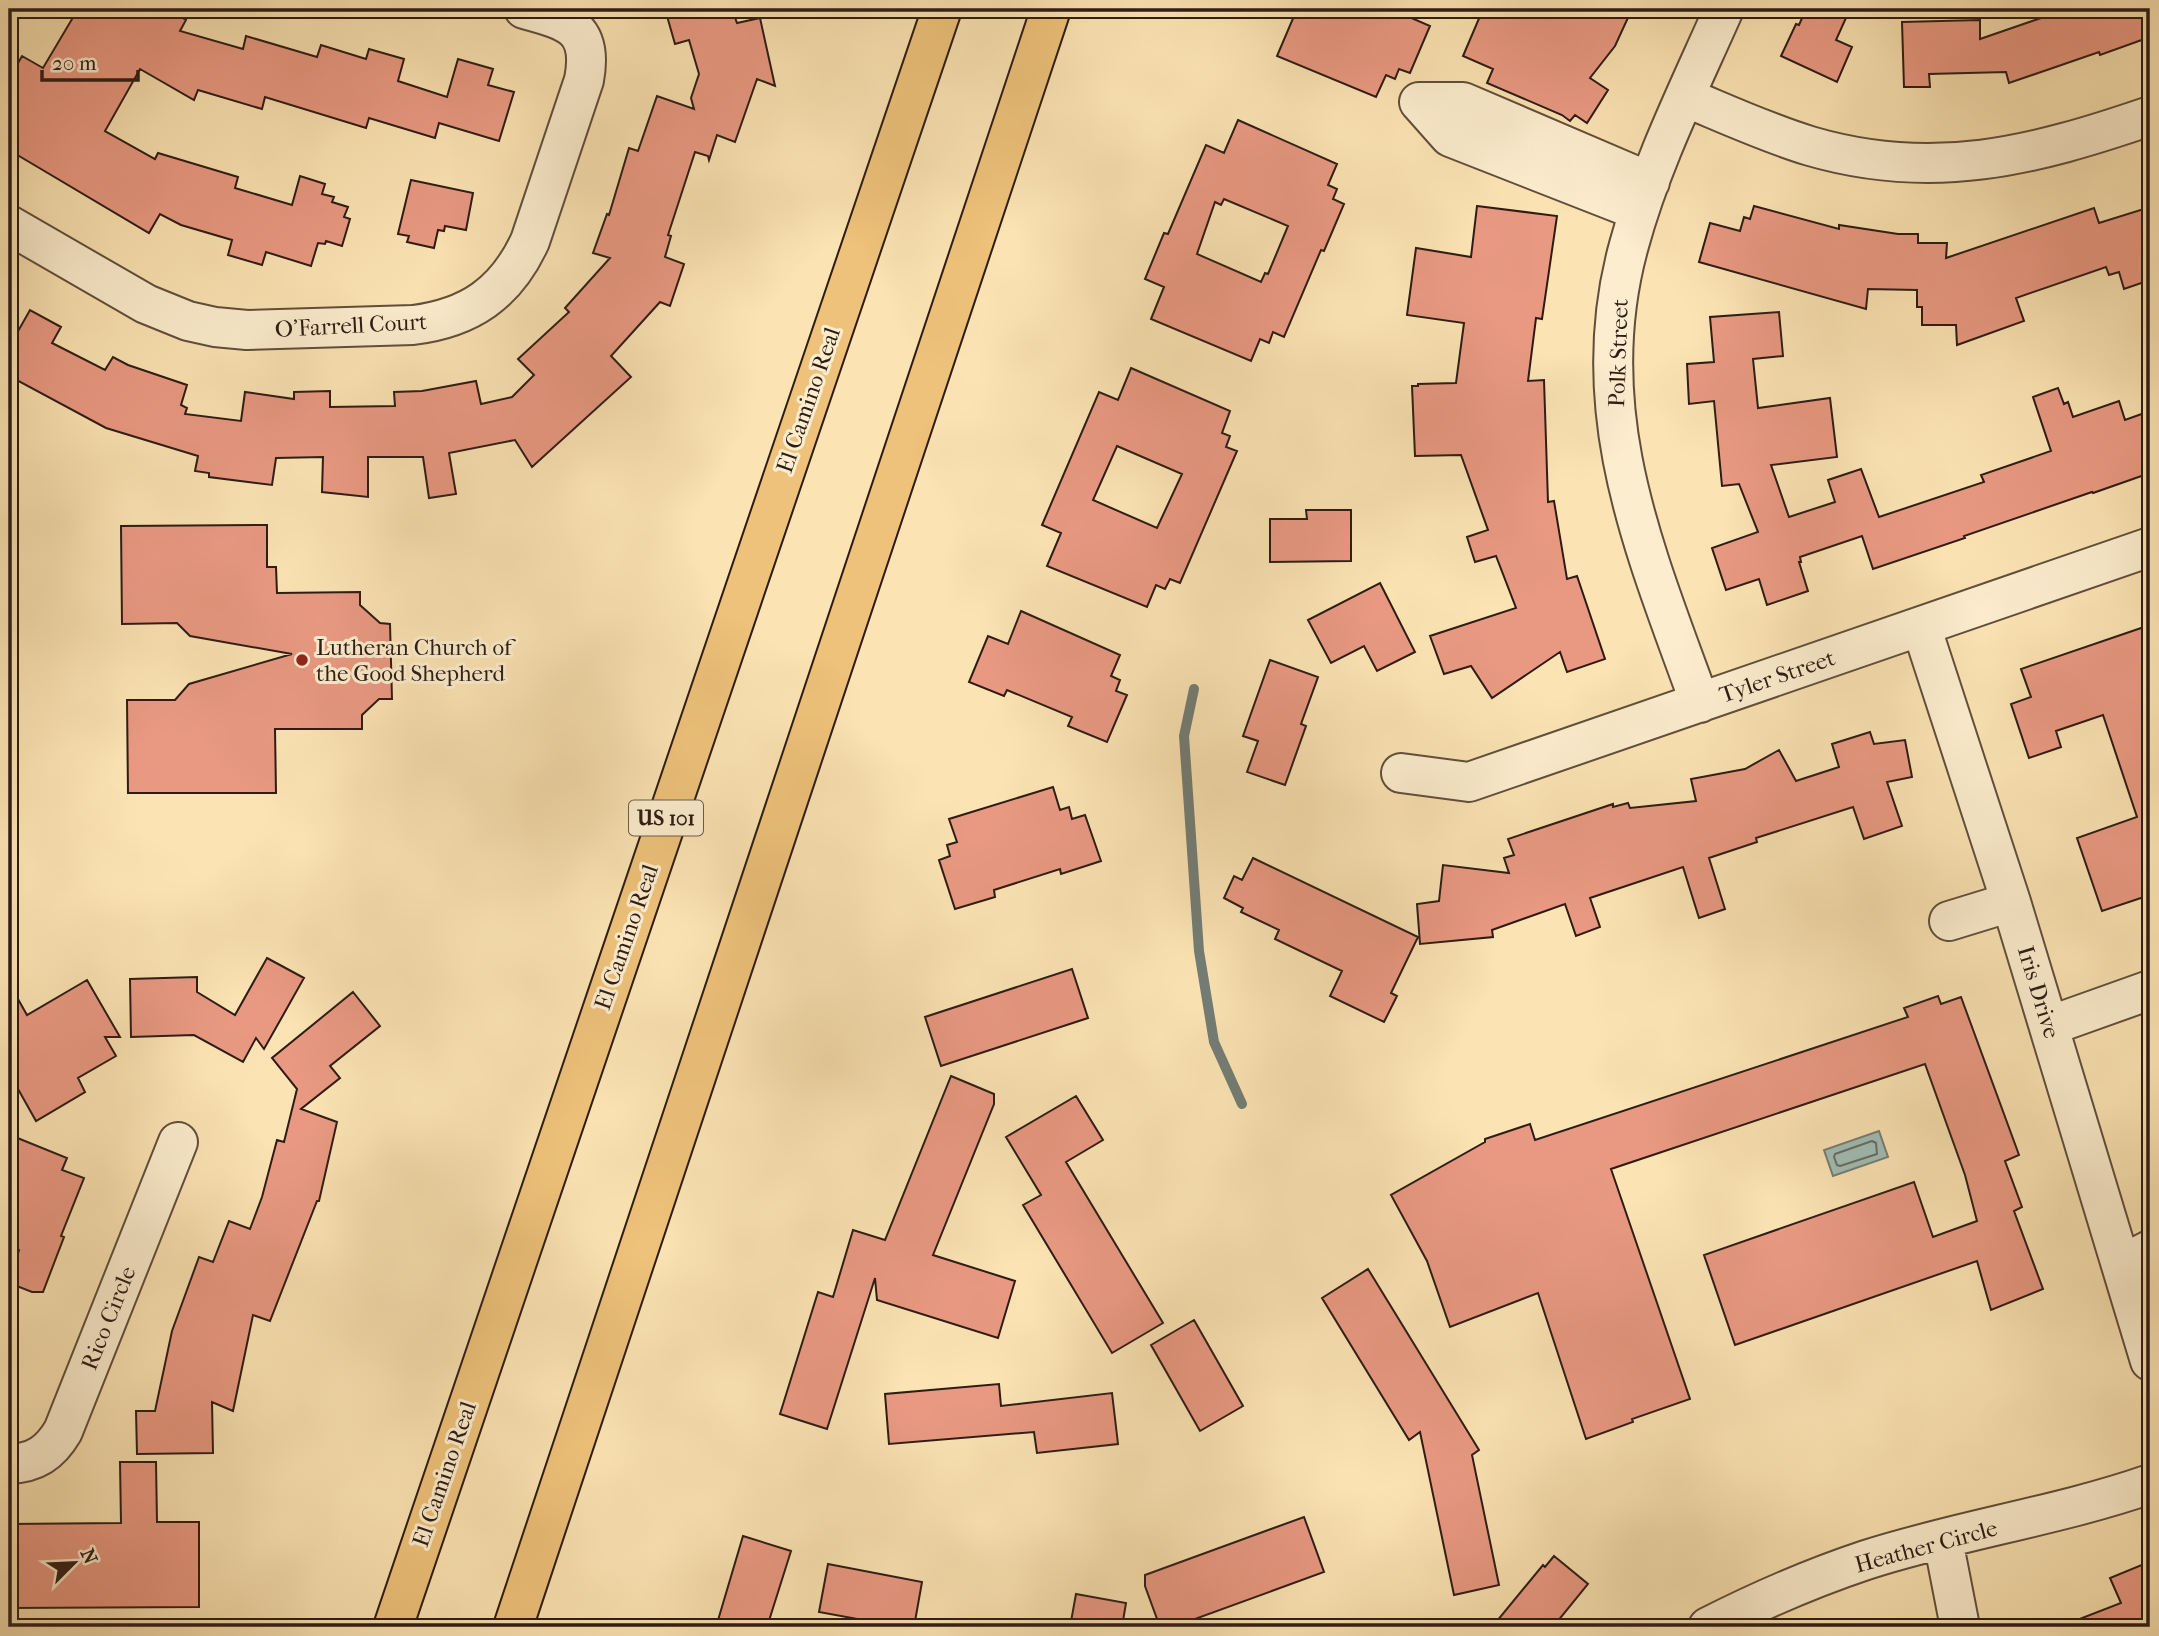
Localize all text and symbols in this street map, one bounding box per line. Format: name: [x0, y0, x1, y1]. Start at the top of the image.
scale bar: [42, 38, 138, 82]
text: 20 m: [52, 51, 97, 75]
street label: Polk Street: [1603, 298, 1634, 408]
street label: O'Farrell Court: [274, 308, 428, 343]
street label: El Camino Real: [771, 323, 846, 476]
place label: Lutheran Church of the Good Shepherd: [316, 634, 516, 687]
street label: Tyler Street: [1716, 644, 1838, 709]
marker: Lutheran Church of the Good Shepherd: [294, 652, 310, 668]
road number: US 101: [629, 800, 703, 836]
street label: El Camino Real: [589, 860, 664, 1013]
street label: Iris Drive: [2012, 943, 2065, 1042]
street label: Rico Circle: [75, 1262, 141, 1374]
street label: El Camino Real: [407, 1397, 482, 1550]
street label: Heather Circle: [1852, 1514, 2000, 1578]
north arrow: [38, 1528, 108, 1598]
text: N: [76, 1545, 102, 1568]

